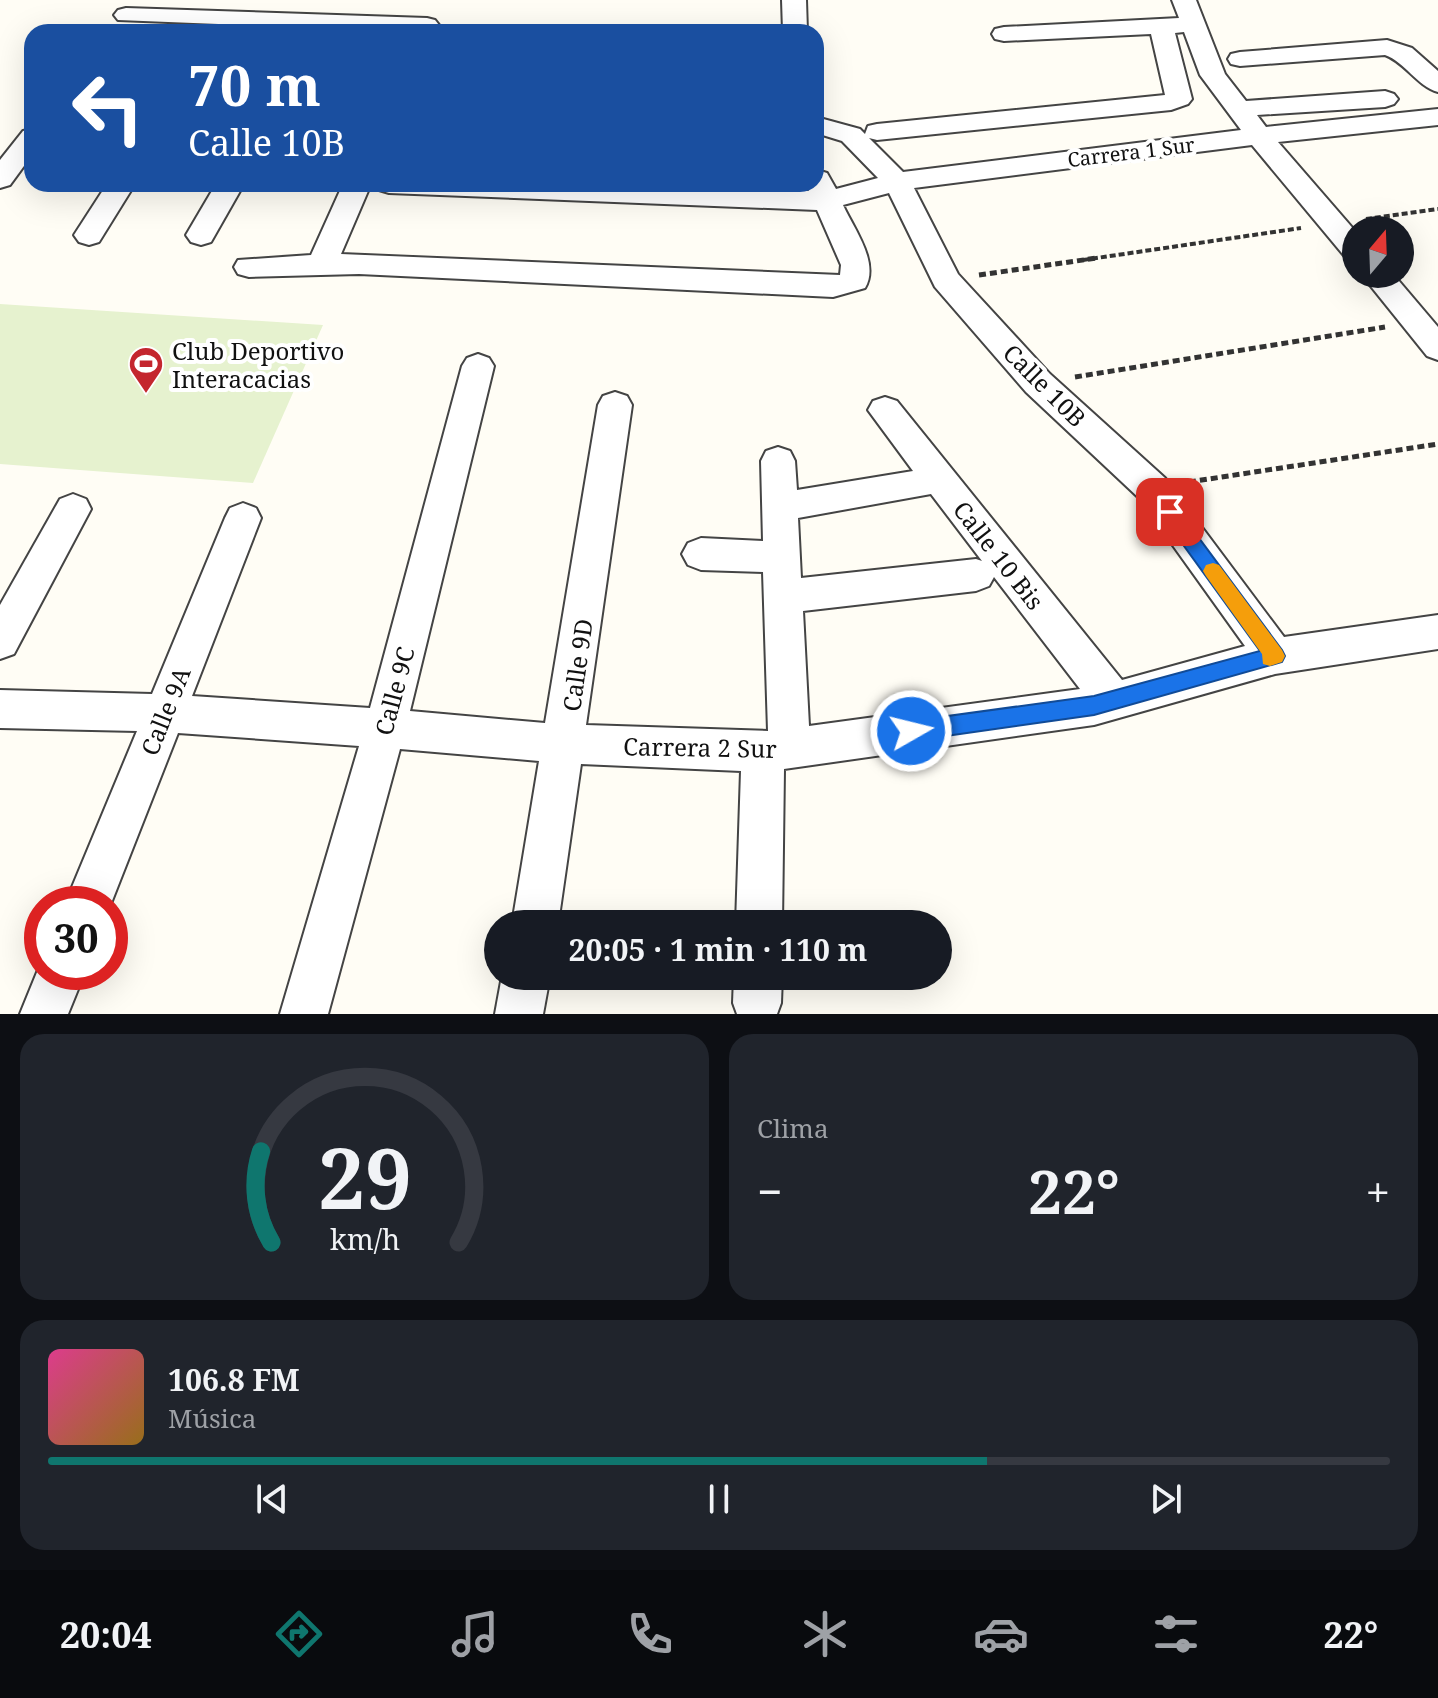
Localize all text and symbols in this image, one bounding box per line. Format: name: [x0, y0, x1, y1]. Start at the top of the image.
text: 70 m: [188, 46, 321, 122]
icon: left: [56, 56, 160, 160]
text: Calle 10B: [188, 118, 345, 167]
street label: Carrera 1 Sur: [1066, 131, 1197, 173]
north arrow: [1342, 216, 1414, 288]
map controls: [1342, 216, 1414, 288]
place label: Club Deportivo Interacacias: [172, 334, 344, 395]
street label: Calle 10B: [996, 336, 1094, 434]
sports icon: Club Deportivo Interacacias: [127, 345, 165, 395]
pin: [1136, 478, 1204, 546]
icon: arrive: [1148, 490, 1192, 534]
street label: Calle 10 Bis: [946, 494, 1052, 616]
street label: Calle 9D: [554, 617, 600, 713]
street label: Calle 9C: [366, 643, 422, 739]
street label: Calle 9A: [132, 662, 198, 760]
position arrow: [869, 689, 953, 773]
street label: Carrera 2 Sur: [623, 729, 777, 765]
speed limit sign: 30: [24, 886, 128, 990]
text: 20:05 · 1 min · 110 m: [569, 929, 867, 970]
text: Clima: [757, 1110, 829, 1146]
text: 29: [317, 1120, 412, 1233]
text: 22°: [1028, 1150, 1120, 1232]
text: −: [757, 1161, 782, 1221]
text: +: [1365, 1161, 1390, 1221]
text: km/h: [329, 1219, 400, 1258]
text: 106.8 FM: [168, 1359, 300, 1400]
text: Música: [168, 1400, 256, 1436]
icon: previous: [250, 1477, 294, 1521]
icon: pause: [697, 1477, 741, 1521]
icon: next: [1144, 1477, 1188, 1521]
icon: directions: [271, 1606, 327, 1662]
icon: music: [447, 1606, 503, 1662]
icon: phone: [622, 1606, 678, 1662]
icon: climate: [797, 1606, 853, 1662]
icon: car: [973, 1606, 1029, 1662]
icon: filters: [1148, 1606, 1204, 1662]
text: 20:04: [60, 1610, 152, 1659]
text: 22°: [1323, 1610, 1378, 1659]

